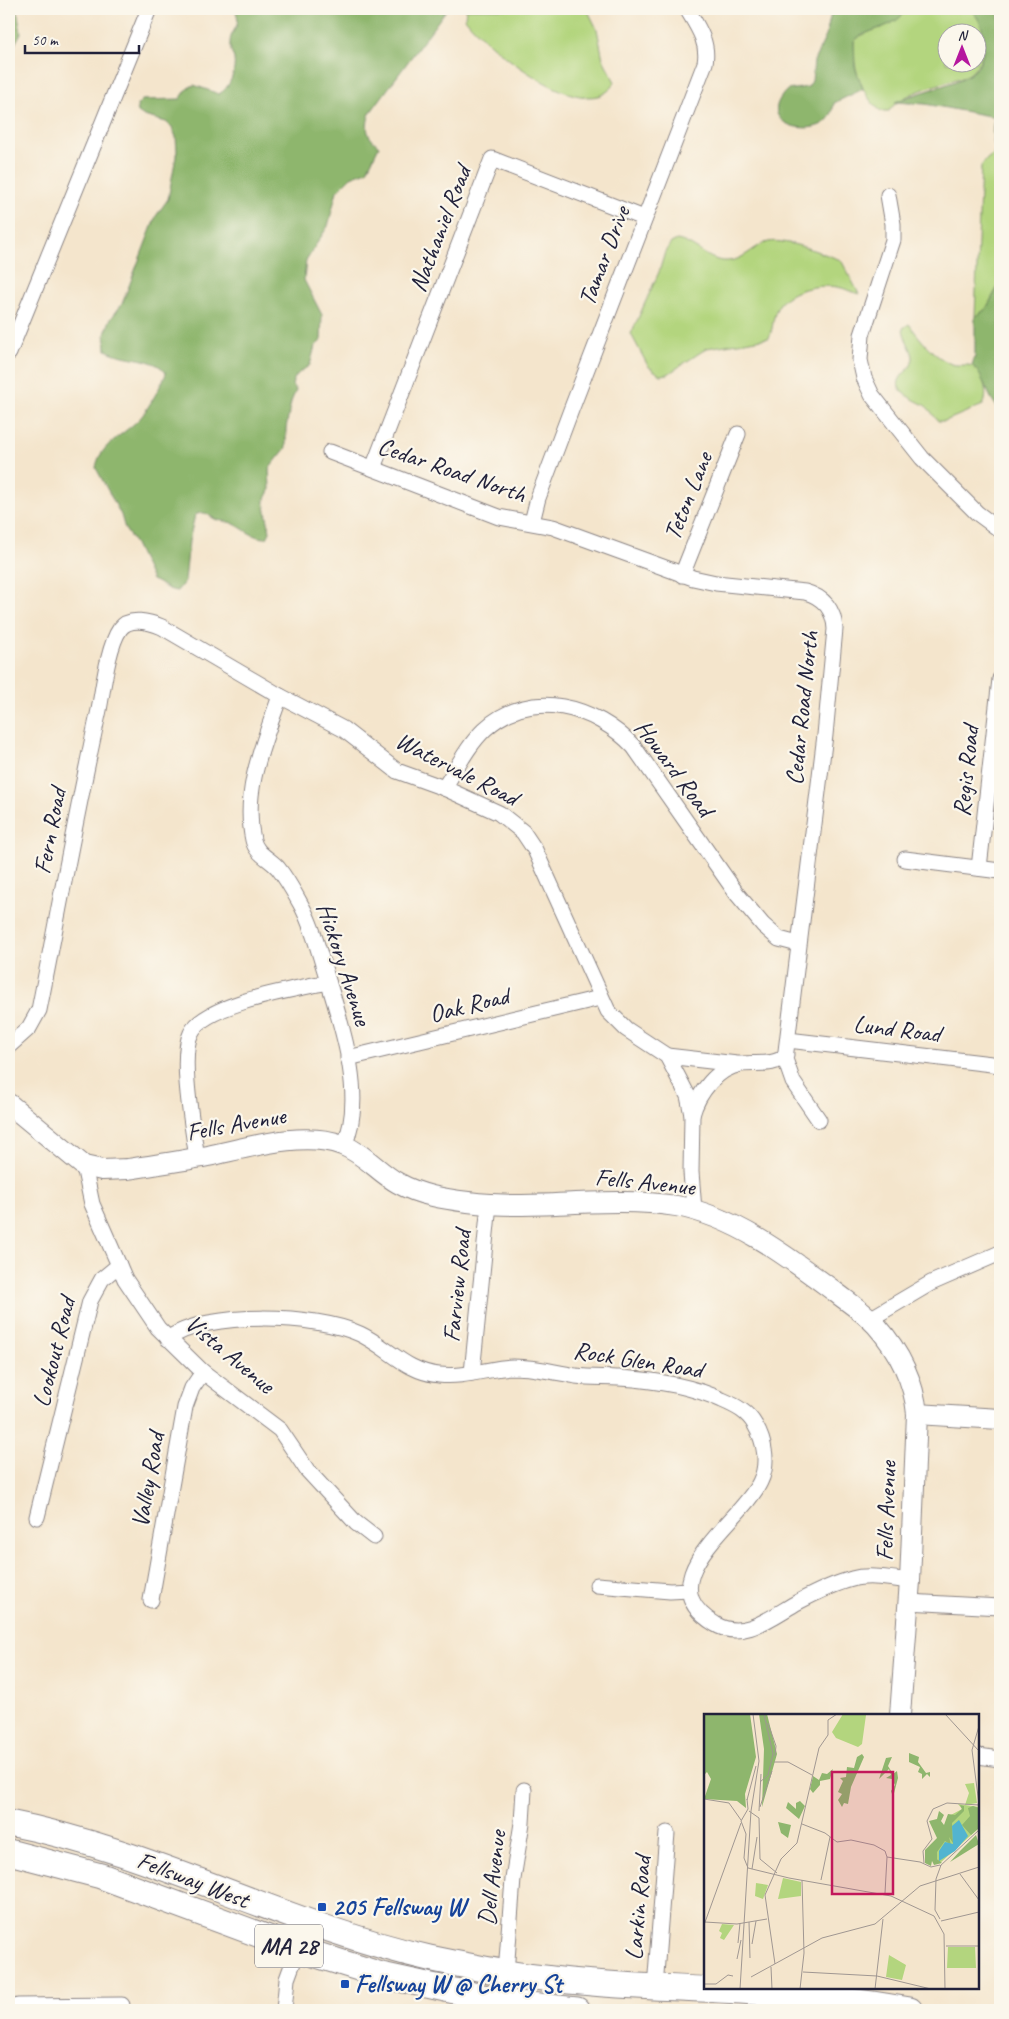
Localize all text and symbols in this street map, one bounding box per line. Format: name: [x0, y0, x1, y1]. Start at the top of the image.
scale bar: [25, 22, 139, 54]
north arrow: [936, 22, 986, 72]
text: N: [958, 27, 969, 44]
text: 50 m: [32, 31, 59, 50]
street label: Nathaniel Road: [401, 158, 480, 296]
street label: Tamar Drive: [570, 200, 638, 310]
street label: Cedar Road North: [374, 430, 531, 510]
street label: Teton Lane: [656, 446, 721, 545]
street label: Cedar Road North: [778, 629, 826, 787]
street label: Howard Road: [627, 713, 723, 826]
street label: Regis Road: [945, 721, 987, 818]
street label: Watervale Road: [390, 724, 527, 815]
street label: Fern Road: [26, 782, 75, 877]
street label: Hickory Avenue: [309, 899, 379, 1031]
street label: Oak Road: [426, 979, 516, 1030]
street label: Lund Road: [852, 1008, 945, 1051]
street label: Fells Avenue: [184, 1099, 290, 1148]
street label: Fells Avenue: [594, 1161, 698, 1203]
street label: Farview Road: [435, 1224, 479, 1344]
street label: Lookout Road: [25, 1291, 84, 1410]
street label: Vista Avenue: [179, 1307, 283, 1402]
street label: Rock Glen Road: [571, 1334, 709, 1387]
street label: Valley Road: [124, 1426, 173, 1530]
street label: Fells Avenue: [868, 1459, 904, 1561]
inset map: [704, 1714, 979, 1989]
street label: Dell Avenue: [470, 1827, 514, 1927]
street label: Fellsway West: [133, 1844, 256, 1917]
street label: Larkin Road: [618, 1850, 659, 1961]
place label: 205 Fellsway W: [332, 1891, 470, 1923]
marker: 205 Fellsway W: [316, 1901, 328, 1913]
road number: MA 28: [255, 1924, 323, 1968]
place label: Fellsway W @ Cherry St: [355, 1968, 565, 2000]
marker: Fellsway W @ Cherry St: [339, 1978, 351, 1990]

